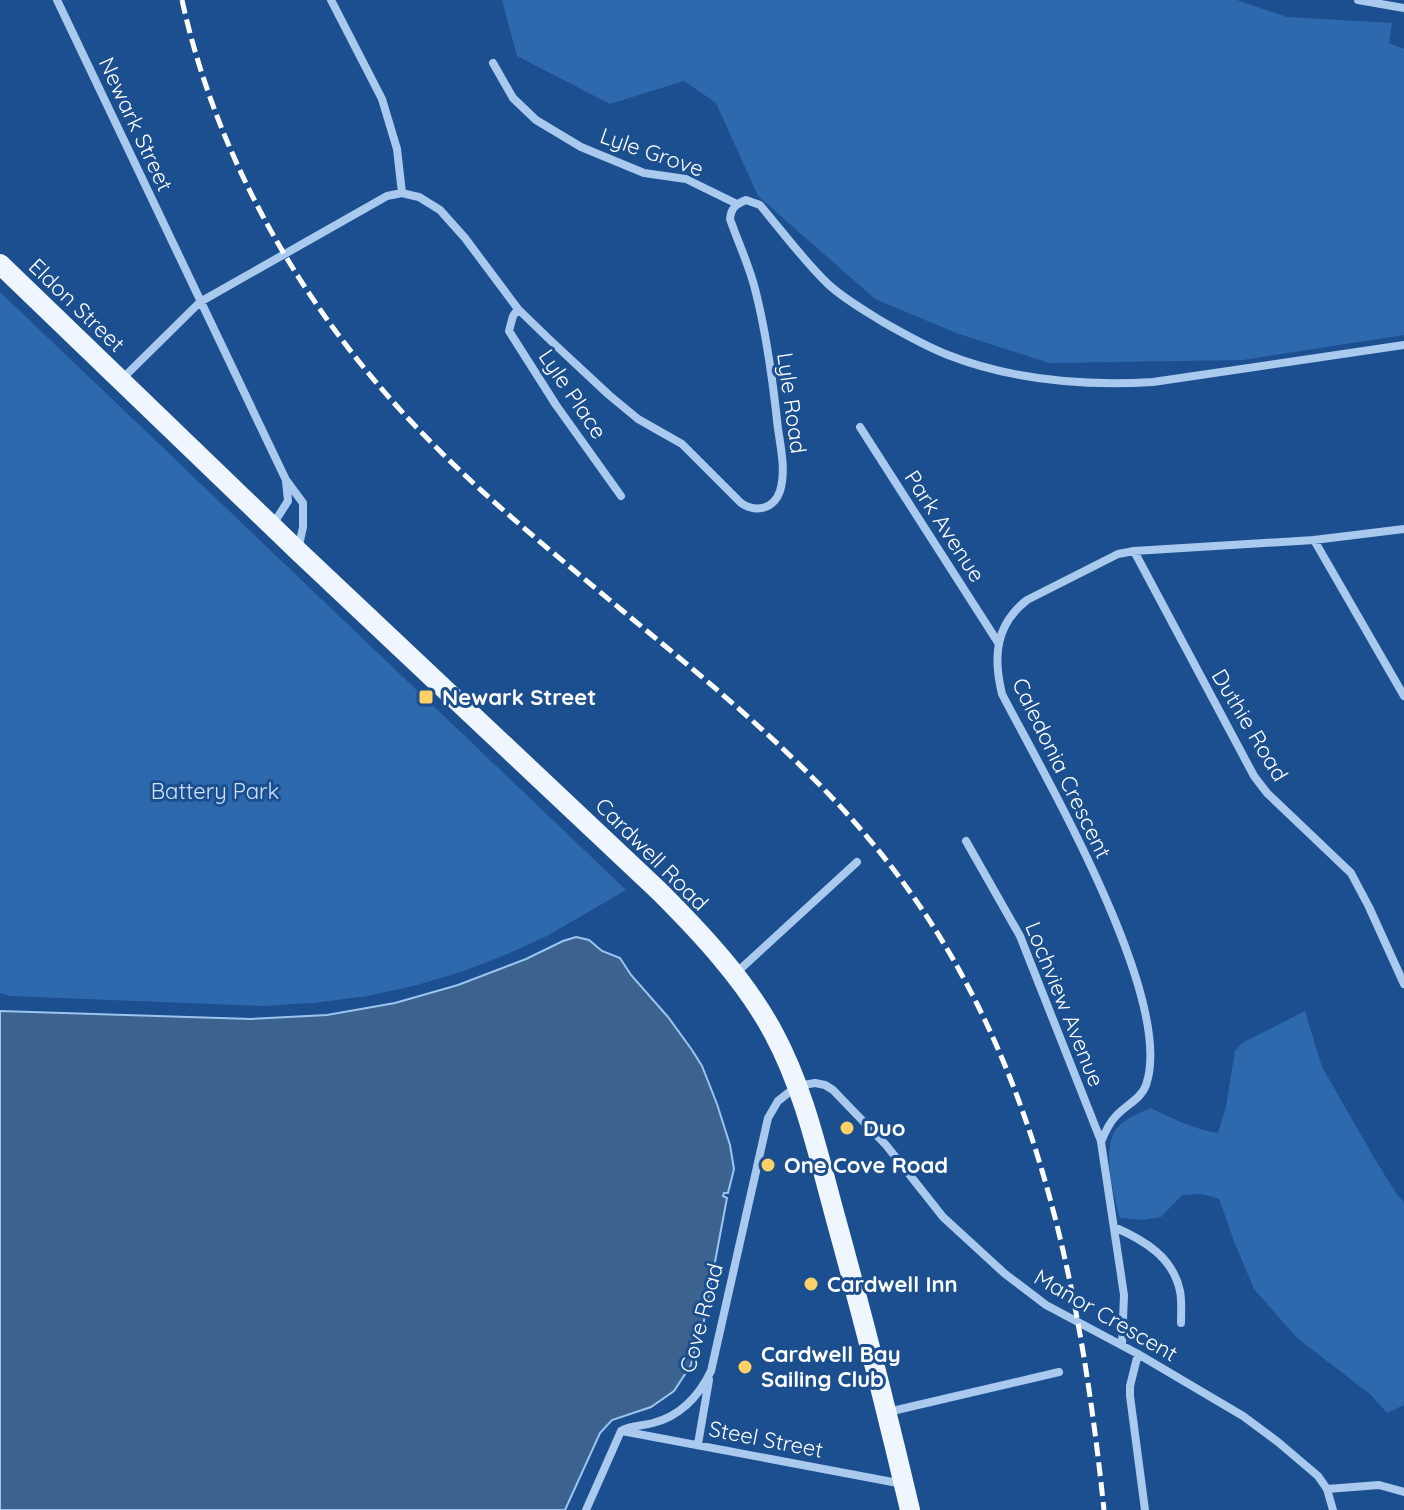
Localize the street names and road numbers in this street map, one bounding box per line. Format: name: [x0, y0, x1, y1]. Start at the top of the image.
street label: Newark Street: [93, 52, 179, 196]
street label: Lyle Grove: [597, 121, 707, 183]
street label: Eldon Street: [23, 252, 131, 358]
street label: Lyle Place: [533, 344, 613, 444]
street label: Lyle Road: [771, 351, 813, 455]
street label: Park Avenue: [898, 465, 992, 587]
street label: Duthie Road: [1206, 664, 1294, 786]
street label: Caledonia Crescent: [1006, 673, 1118, 863]
street label: Cardwell Road: [590, 792, 714, 916]
street label: Lochview Avenue: [1019, 917, 1111, 1091]
street label: Cove Road: [673, 1260, 729, 1376]
street label: Manor Crescent: [1029, 1263, 1183, 1367]
street label: Steel Street: [707, 1414, 825, 1464]

